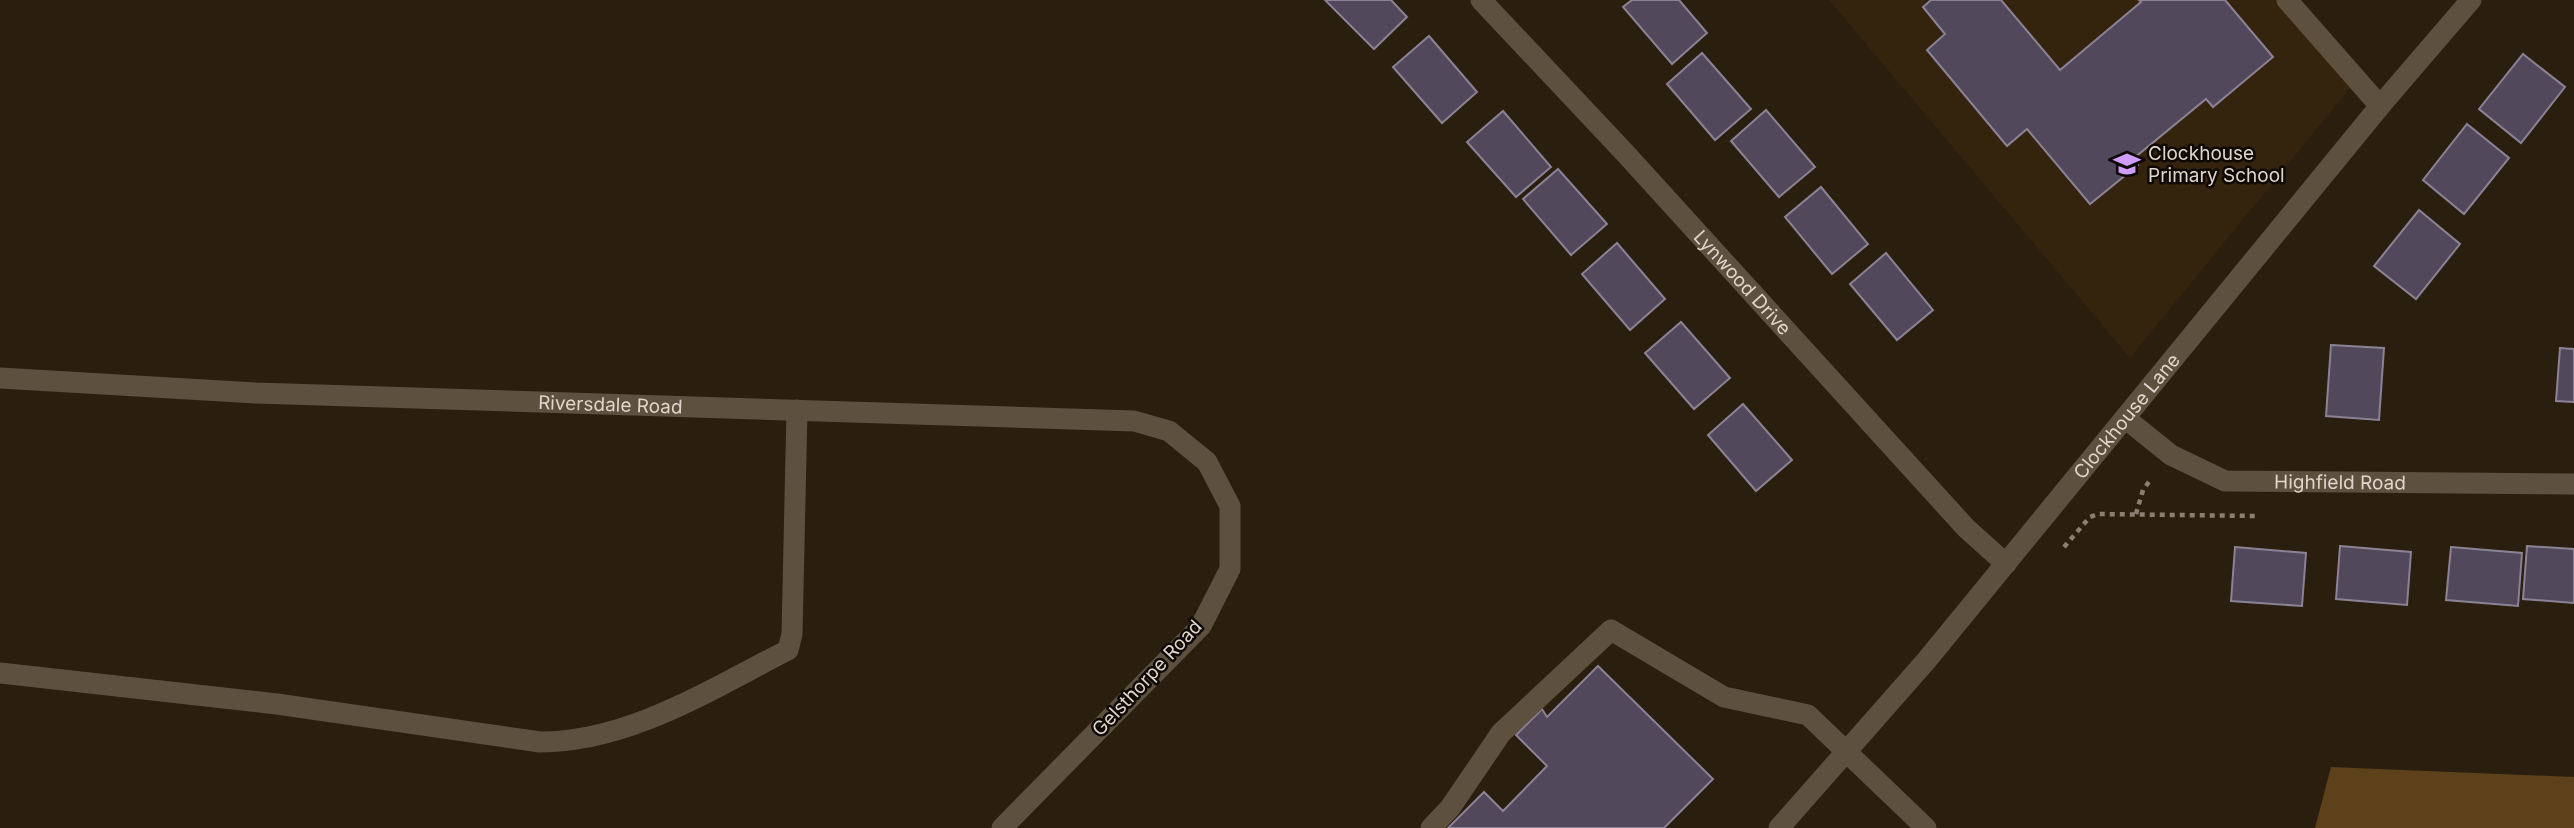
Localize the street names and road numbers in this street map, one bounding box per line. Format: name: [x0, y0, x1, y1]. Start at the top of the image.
street label: Lynwood Drive: [1689, 225, 1796, 340]
street label: Clockhouse Lane: [2068, 349, 2184, 483]
street label: Riversdale Road: [538, 391, 683, 418]
street label: Highfield Road: [2274, 470, 2406, 494]
street label: Gelsthorpe Road: [1087, 615, 1207, 741]

